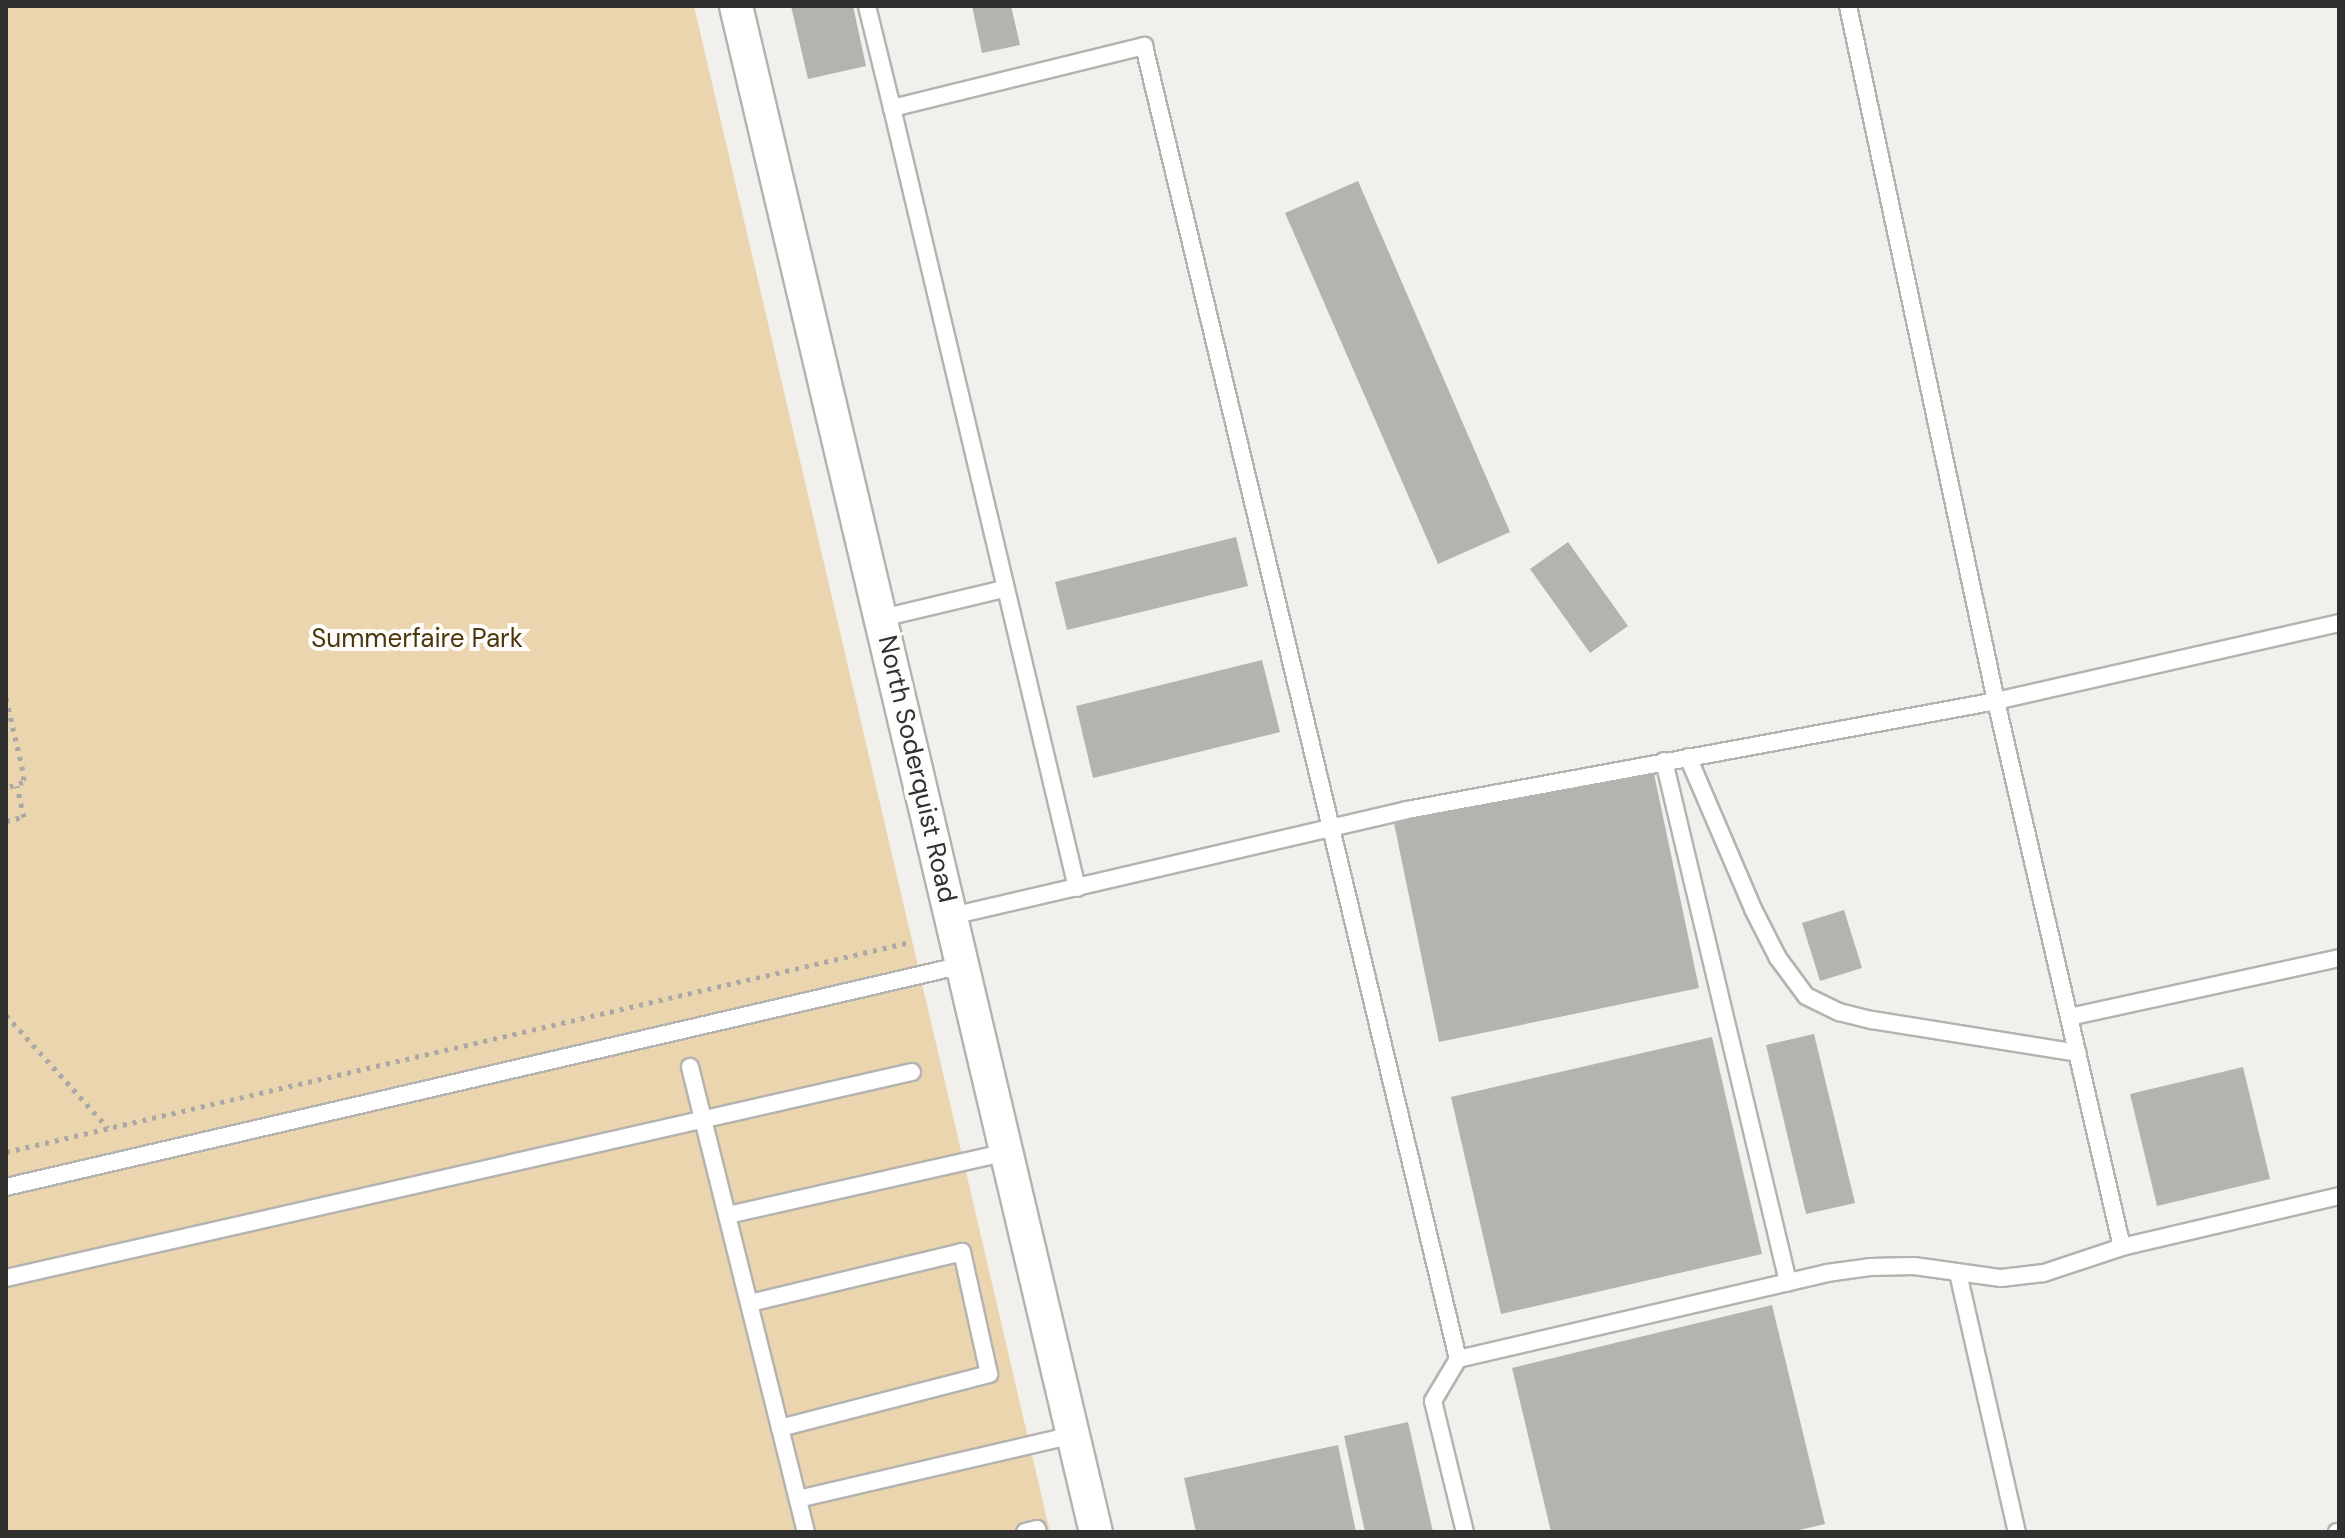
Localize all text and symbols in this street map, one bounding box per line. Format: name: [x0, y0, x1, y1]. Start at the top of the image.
park label: Summerfaire Park: [311, 623, 523, 655]
street label: North Soderquist Road: [871, 632, 963, 906]

